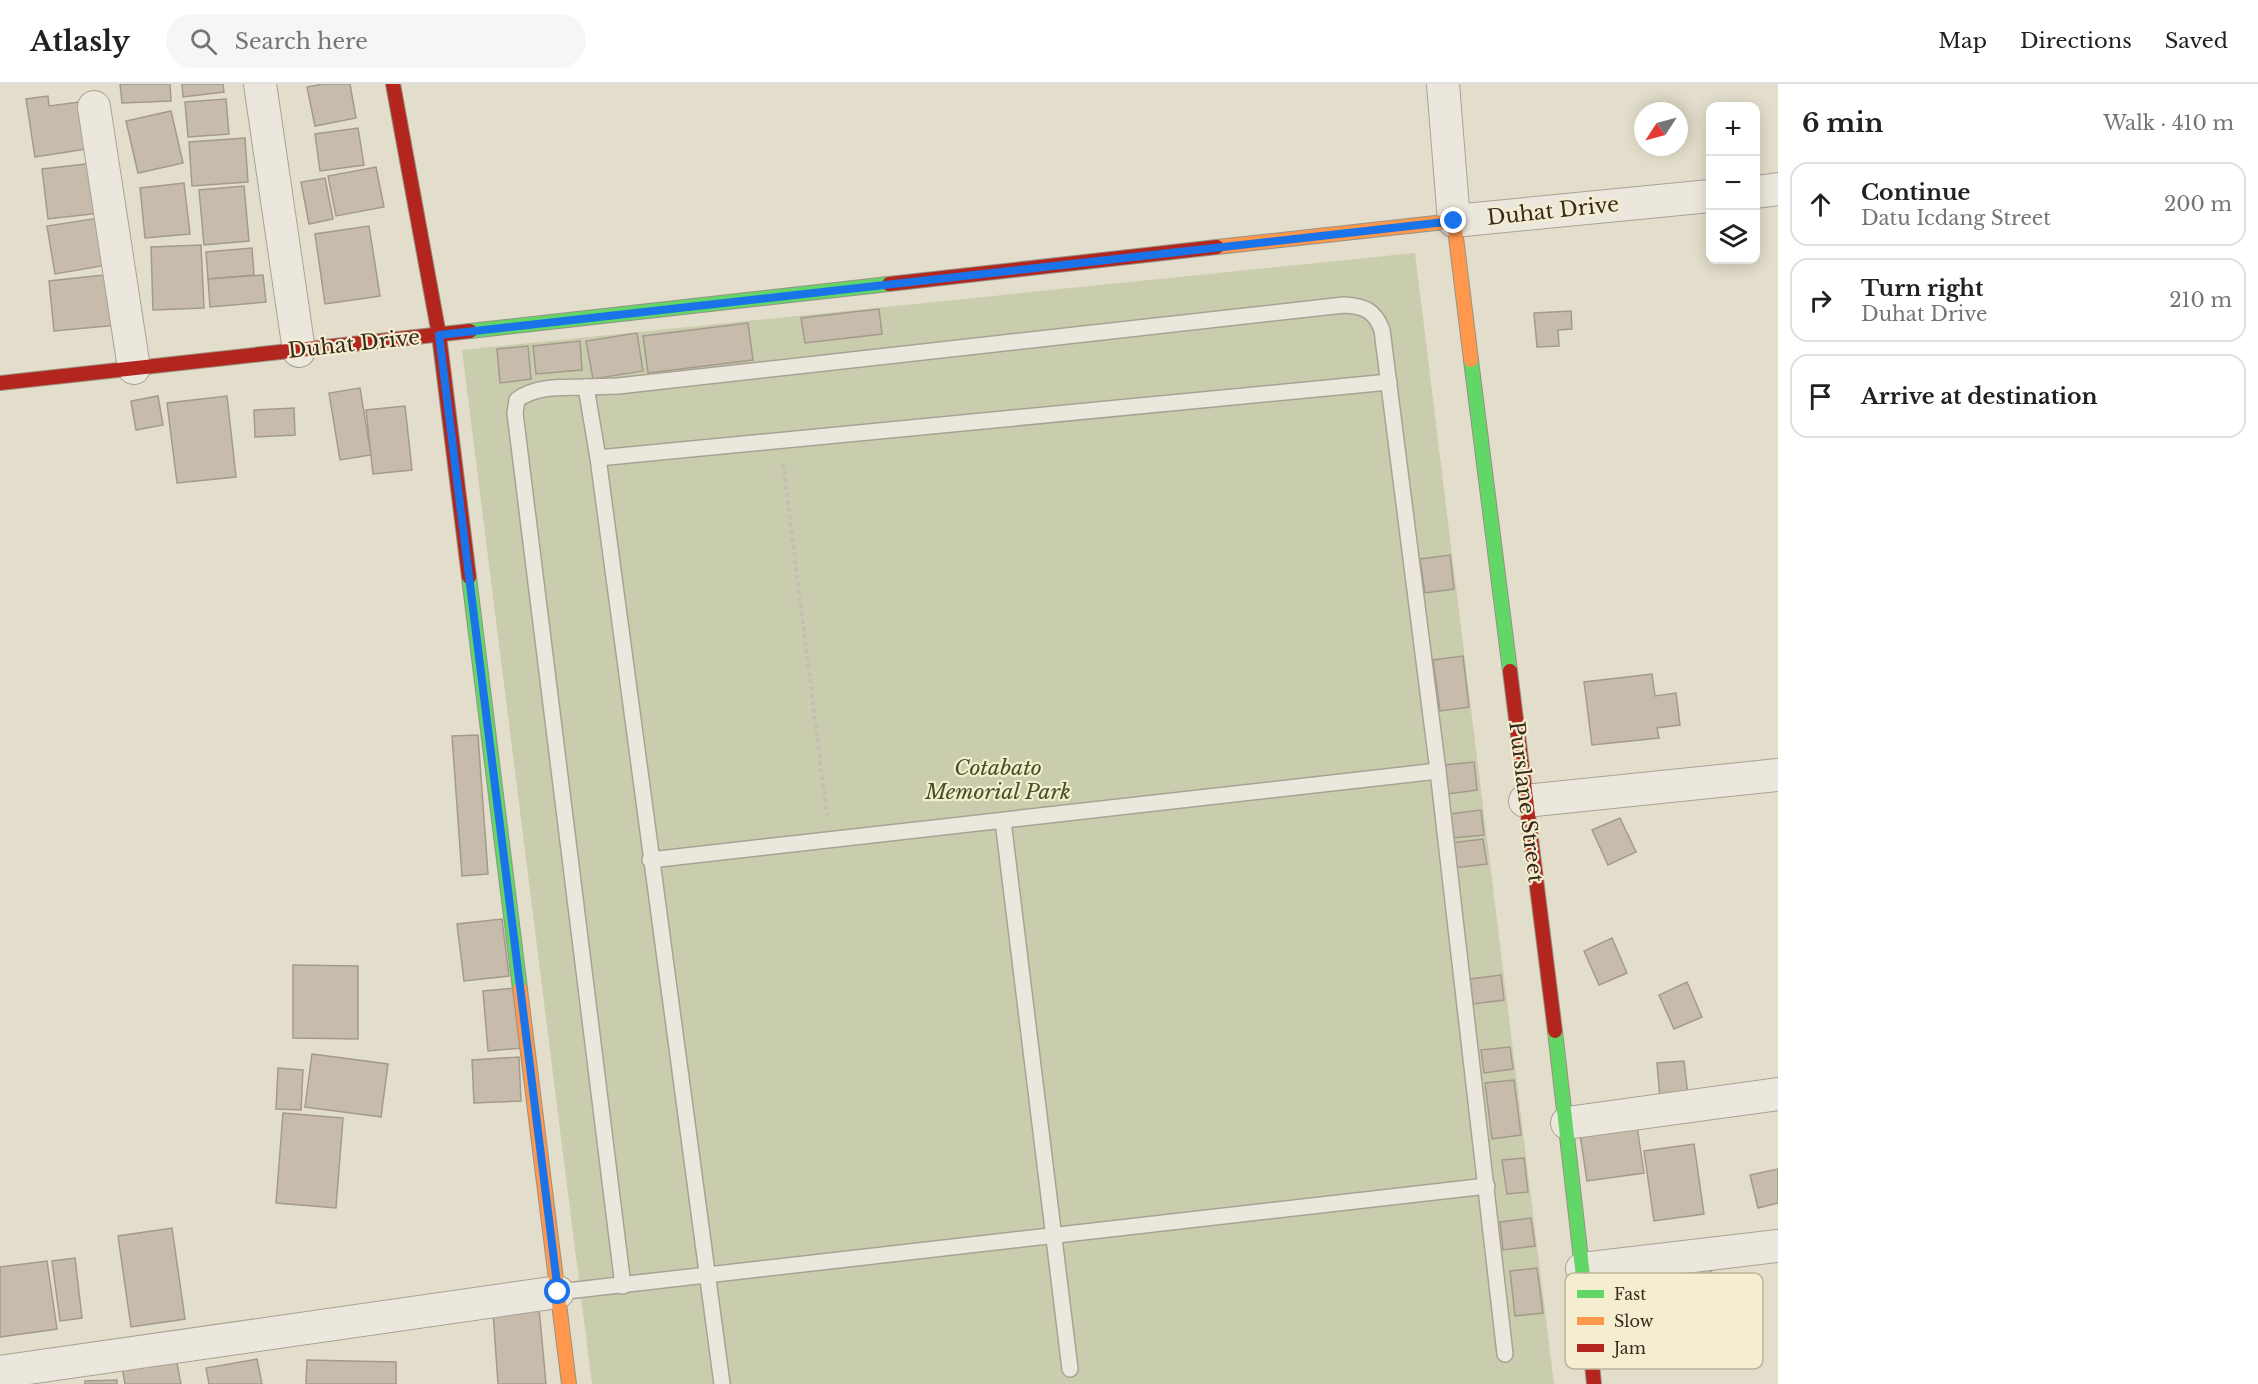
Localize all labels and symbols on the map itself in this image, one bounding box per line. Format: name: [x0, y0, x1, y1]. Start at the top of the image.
north arrow: [1634, 102, 1688, 156]
street label: Duhat Drive: [1486, 191, 1620, 231]
route end: [1440, 207, 1466, 233]
street label: Duhat Drive: [287, 324, 421, 364]
street label: Purslane Street: [1503, 720, 1549, 884]
park label: Cotabato Memorial Park: [924, 755, 1071, 805]
legend: [1565, 1273, 1763, 1369]
route start: [544, 1278, 570, 1304]
text: Fast: [1614, 1284, 1646, 1304]
text: Slow: [1614, 1311, 1654, 1331]
text: Jam: [1612, 1338, 1646, 1358]

